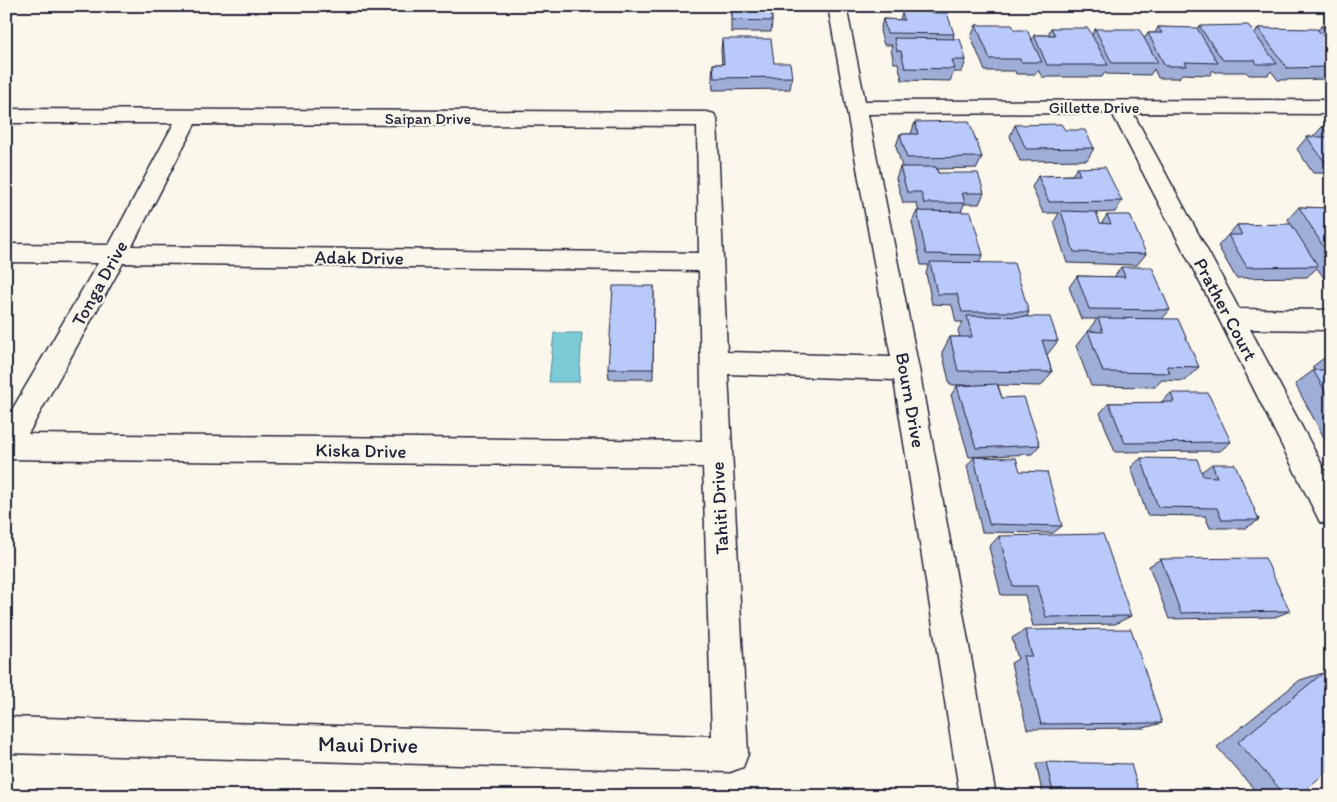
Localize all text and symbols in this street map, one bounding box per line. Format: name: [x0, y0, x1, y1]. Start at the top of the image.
street label: Gillette Drive: [1049, 98, 1139, 117]
street label: Saipan Drive: [385, 109, 471, 128]
street label: Tonga Drive: [66, 236, 132, 330]
street label: Adak Drive: [314, 245, 404, 270]
street label: Prather Court: [1189, 254, 1262, 365]
street label: Bourn Drive: [891, 351, 930, 450]
street label: Kiska Drive: [315, 438, 407, 463]
street label: Tahiti Drive: [706, 461, 733, 555]
street label: Maui Drive: [318, 730, 418, 759]

